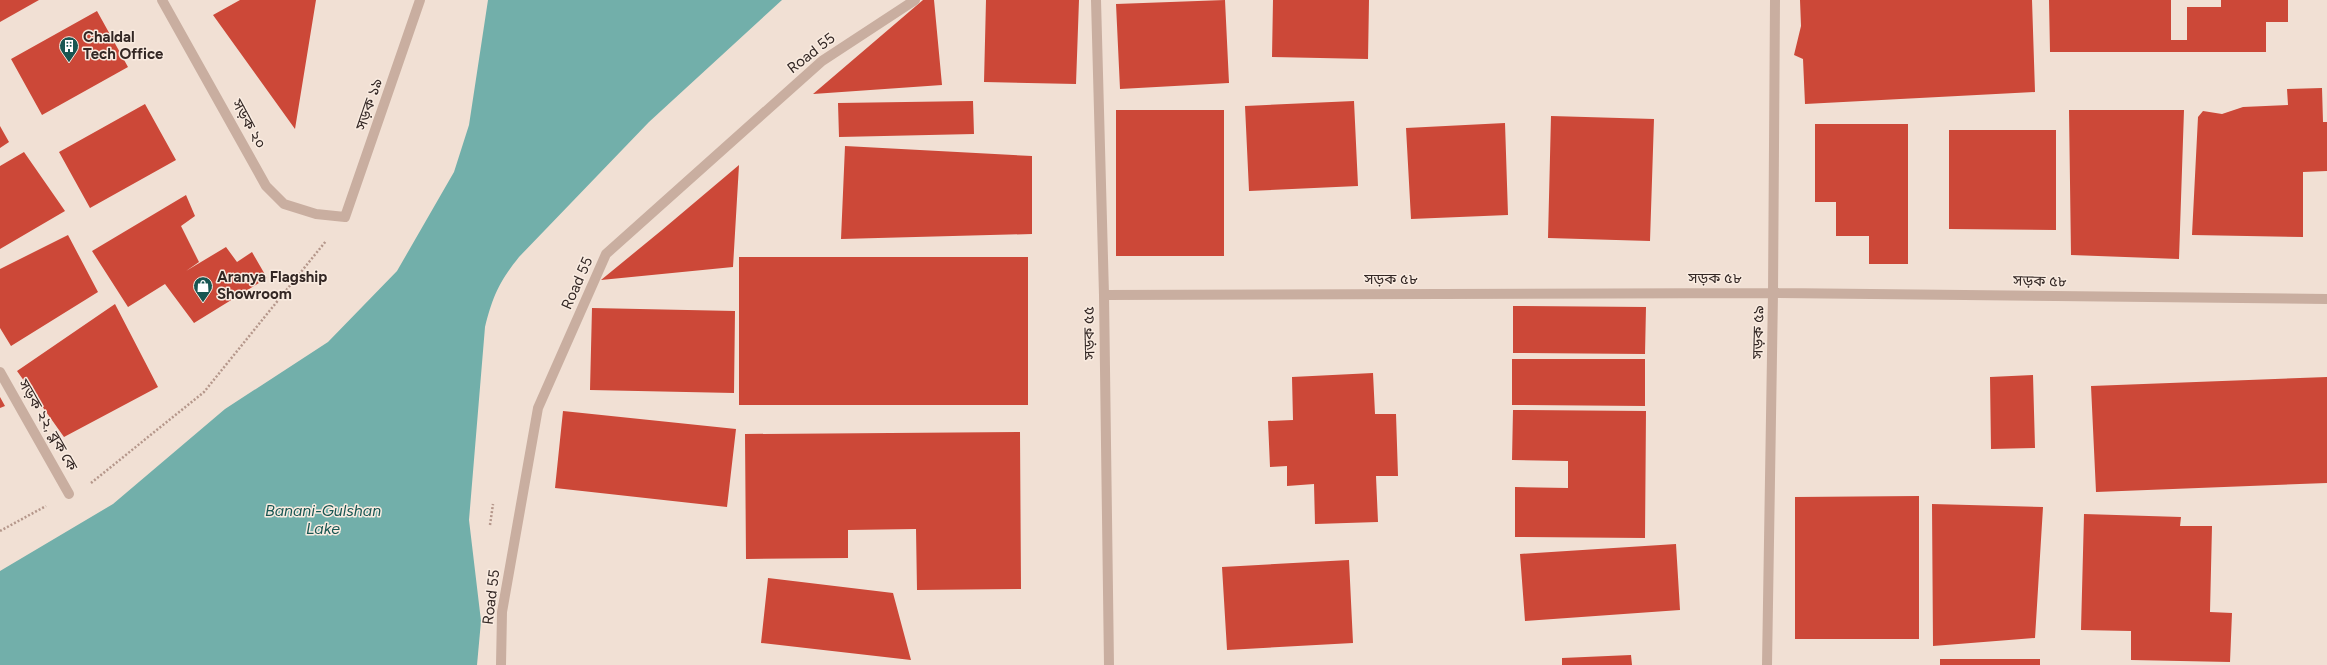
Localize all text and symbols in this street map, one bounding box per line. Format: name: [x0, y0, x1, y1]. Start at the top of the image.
place label: Chaldal Tech Office: [83, 28, 164, 63]
street label: Road 55: [784, 29, 838, 77]
building icon: Chaldal Tech Office: [58, 35, 80, 63]
street label: সড়ক ১৯: [351, 76, 386, 133]
street label: সড়ক ২০: [228, 95, 270, 152]
street label: Road 55: [557, 254, 597, 312]
place label: Aranya Flagship Showroom: [217, 268, 327, 303]
street label: সড়ক ৫৮: [1687, 269, 1742, 287]
street label: সড়ক ৫৮: [1363, 270, 1418, 288]
street label: সড়ক ৫৮: [2012, 272, 2067, 290]
shop icon: Aranya Flagship Showroom: [192, 275, 214, 303]
street label: সড়ক ৫৯: [1749, 305, 1767, 360]
street label: সড়ক ৫৫: [1080, 306, 1098, 361]
street label: সড়ক ২২, ব্লক কে: [14, 375, 82, 475]
water label: Banani-Gulshan Lake: [265, 501, 381, 538]
street label: Road 55: [479, 568, 503, 626]

